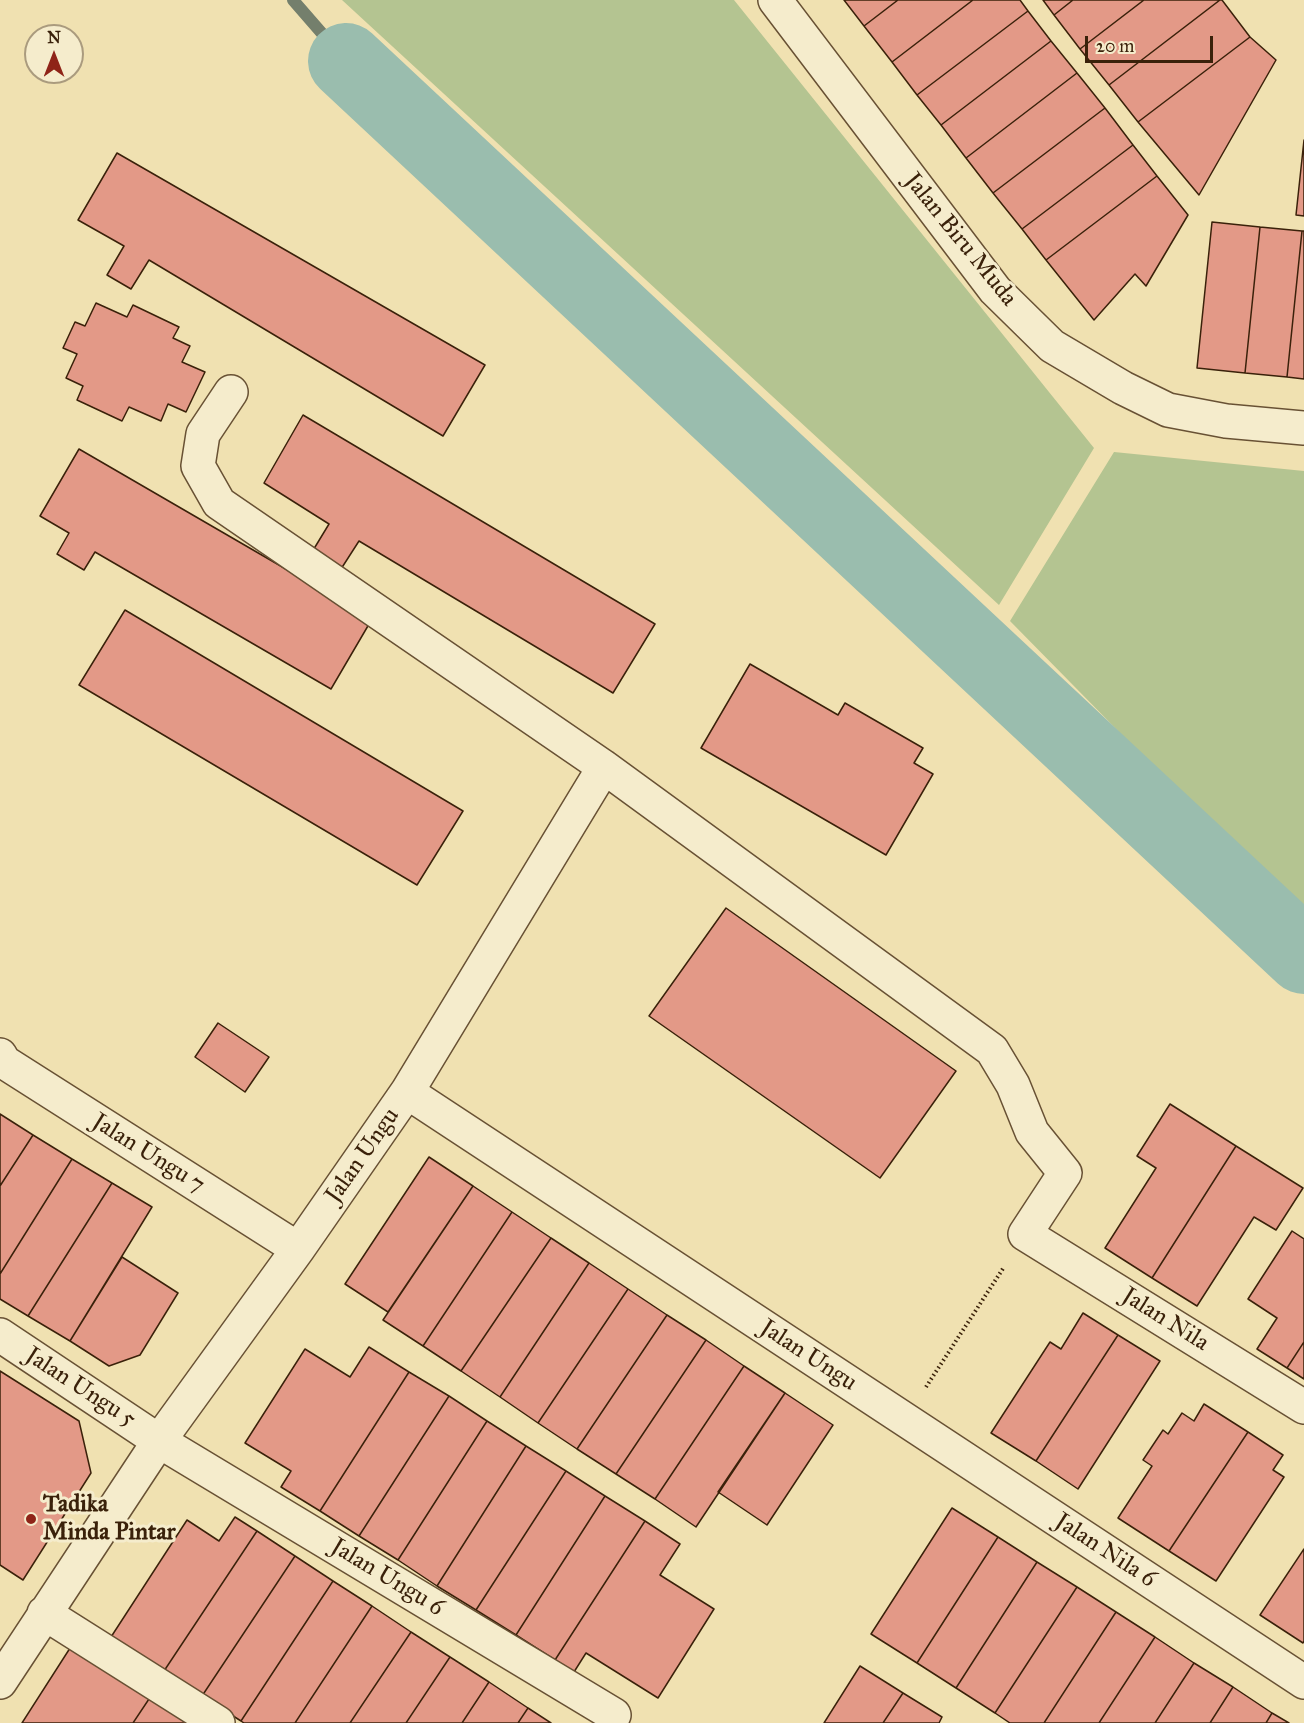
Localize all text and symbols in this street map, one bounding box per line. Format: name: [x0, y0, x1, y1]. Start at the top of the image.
north arrow: [24, 24, 84, 84]
scale bar: [1088, 24, 1216, 62]
text: N: [47, 28, 61, 47]
text: 20 m: [1096, 35, 1134, 57]
street label: Jalan Biru Muda: [898, 168, 1022, 312]
street label: Jalan Ungu: [320, 1103, 406, 1209]
street label: Jalan Ungu 7: [86, 1108, 210, 1200]
street label: Jalan Nila: [1116, 1282, 1214, 1358]
street label: Jalan Ungu: [754, 1314, 862, 1398]
street label: Jalan Ungu 5: [19, 1342, 141, 1434]
place label: Tadika Minda Pintar: [43, 1491, 176, 1547]
street label: Jalan Nila 6: [1049, 1508, 1161, 1594]
marker: Tadika Minda Pintar: [24, 1512, 38, 1526]
street label: Jalan Ungu 6: [325, 1533, 449, 1623]

